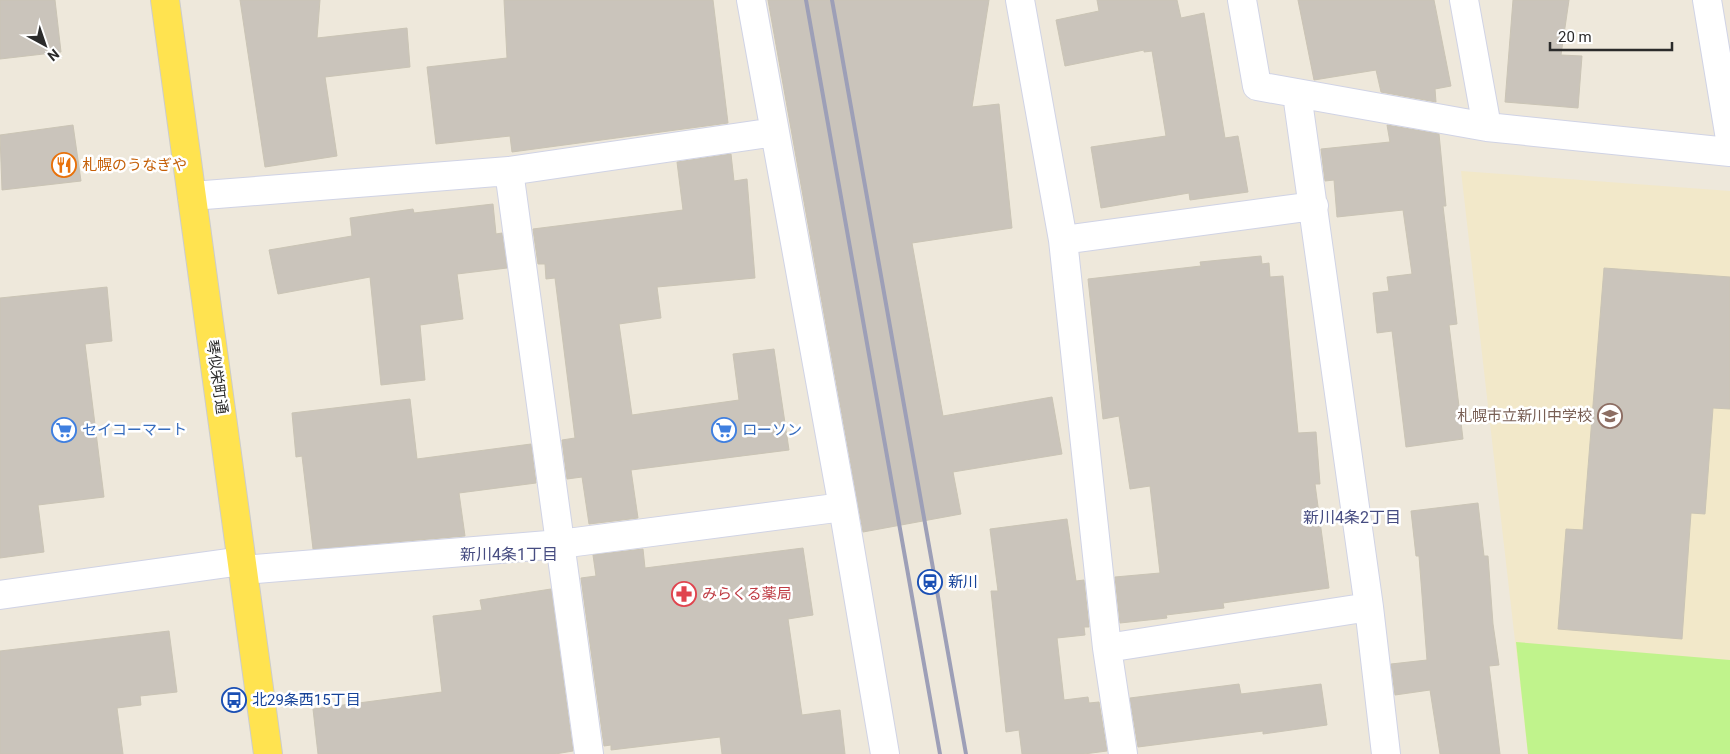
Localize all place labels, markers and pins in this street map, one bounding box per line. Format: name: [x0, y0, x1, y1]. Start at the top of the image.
restaurant icon: 札幌のうなぎや: [51, 152, 77, 178]
place label: 札幌のうなぎや: [82, 156, 187, 174]
school or university icon: 札幌市立新川中学校: [1597, 403, 1623, 429]
place label: 札幌市立新川中学校: [1457, 407, 1592, 425]
supermarket icon: セイコーマート: [51, 417, 77, 443]
supermarket icon: ローソン: [711, 417, 737, 443]
place label: セイコーマート: [82, 421, 187, 439]
place label: ローソン: [742, 421, 802, 439]
station icon: 新川: [917, 569, 943, 595]
place label: 新川: [948, 573, 978, 591]
pharmacy icon: みらくる薬局: [671, 581, 697, 607]
place label: みらくる薬局: [702, 585, 792, 603]
bus stop icon: 北29条西15丁目: [221, 687, 247, 713]
place label: 北29条西15丁目: [252, 691, 361, 709]

